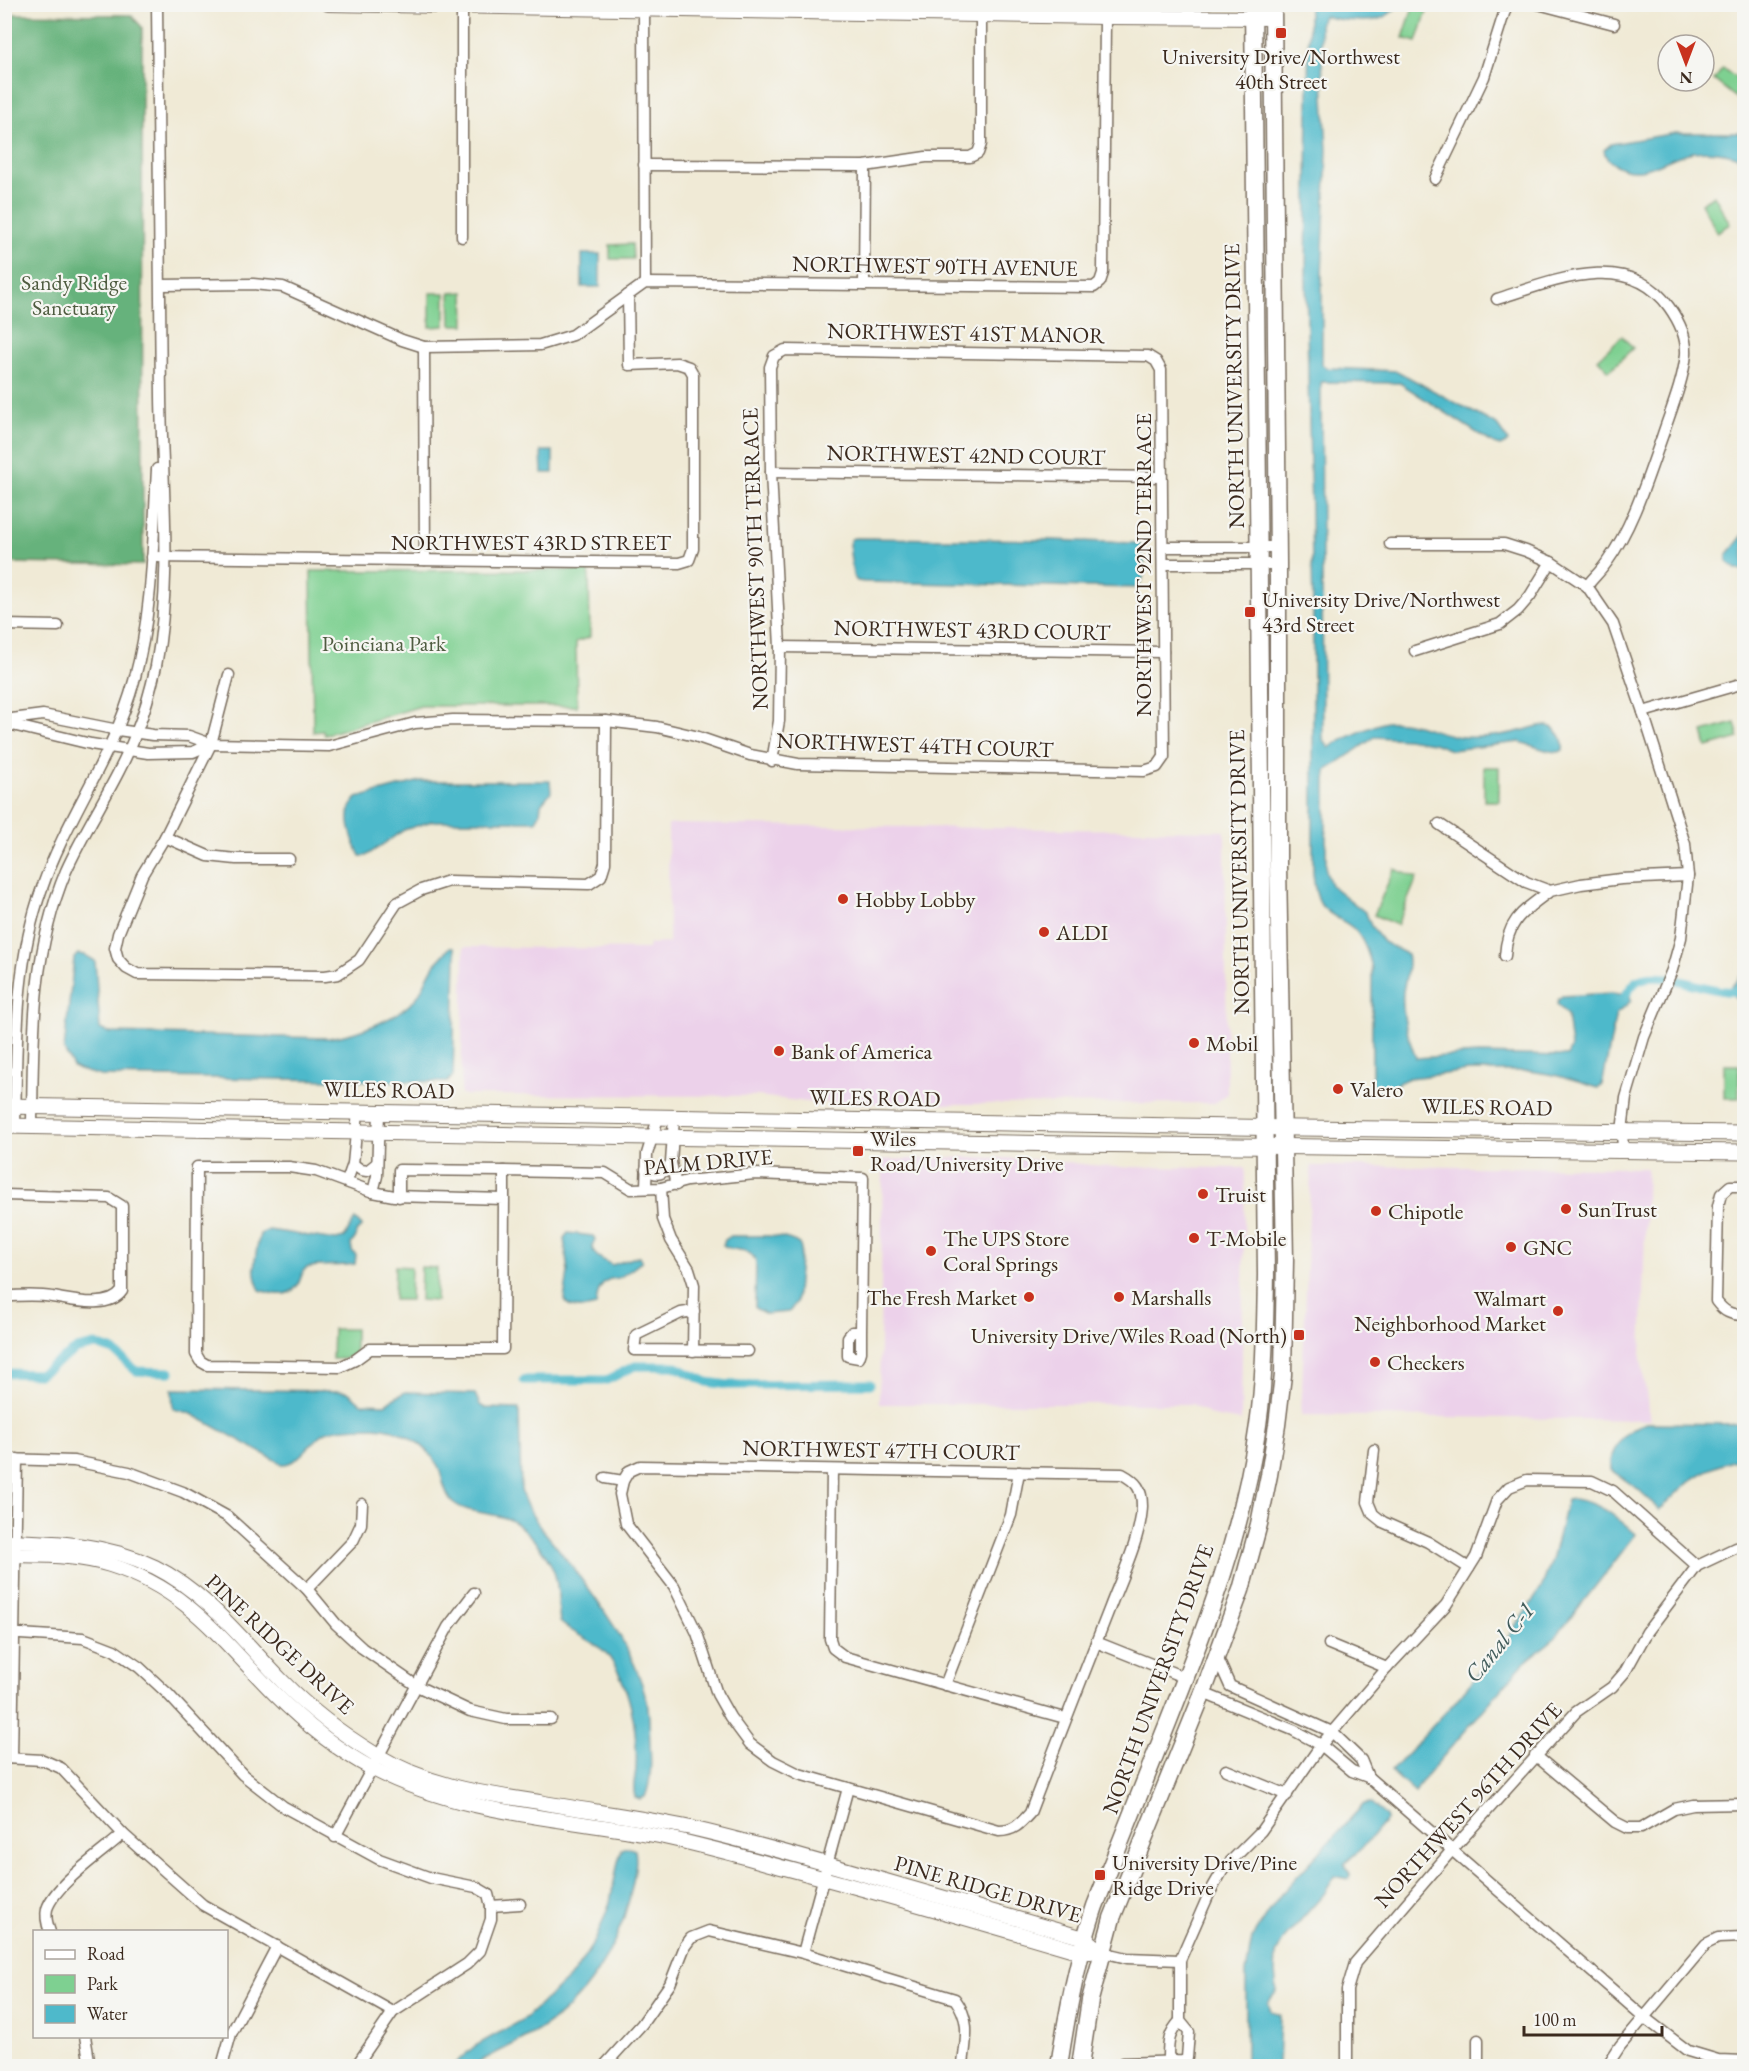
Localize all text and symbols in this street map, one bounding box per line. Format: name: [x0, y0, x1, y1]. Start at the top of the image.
marker: University Drive/Northwest 40th Street: [1274, 26, 1288, 40]
north arrow: [1656, 33, 1716, 93]
place label: University Drive/Northwest 40th Street: [1162, 42, 1400, 96]
text: N: [1679, 67, 1692, 88]
street label: NORTH UNIVERSITY DRIVE: [1217, 243, 1251, 529]
street label: NORTHWEST 90TH AVENUE: [792, 249, 1078, 283]
park label: Sandy Ridge Sanctuary: [21, 268, 127, 322]
street label: NORTHWEST 41ST MANOR: [827, 316, 1105, 350]
street label: NORTHWEST 90TH TERRACE: [735, 407, 775, 711]
street label: NORTHWEST 92ND TERRACE: [1129, 413, 1158, 717]
street label: NORTHWEST 42ND COURT: [826, 438, 1106, 472]
street label: NORTHWEST 43RD STREET: [391, 528, 671, 557]
place label: University Drive/Northwest 43rd Street: [1262, 585, 1500, 639]
marker: University Drive/Northwest 43rd Street: [1243, 605, 1257, 619]
street label: NORTHWEST 43RD COURT: [833, 613, 1111, 647]
park label: Poinciana Park: [322, 629, 447, 658]
street label: NORTHWEST 44TH COURT: [776, 726, 1054, 764]
street label: NORTH UNIVERSITY DRIVE: [1222, 729, 1256, 1015]
place label: Hobby Lobby: [855, 885, 976, 914]
marker: Hobby Lobby: [836, 892, 850, 906]
place label: ALDI: [1055, 918, 1109, 947]
marker: ALDI: [1037, 925, 1051, 939]
place label: Mobil: [1206, 1029, 1258, 1058]
marker: Mobil: [1187, 1036, 1201, 1050]
place label: Bank of America: [791, 1037, 933, 1066]
marker: Bank of America: [772, 1044, 786, 1058]
street label: WILES ROAD: [323, 1074, 455, 1106]
place label: Valero: [1350, 1075, 1404, 1104]
street label: WILES ROAD: [809, 1082, 941, 1114]
marker: Valero: [1331, 1082, 1345, 1096]
street label: WILES ROAD: [1421, 1091, 1553, 1123]
place label: Wiles Road/University Drive: [870, 1124, 1064, 1178]
street label: PALM DRIVE: [642, 1142, 774, 1182]
marker: Wiles Road/University Drive: [851, 1144, 865, 1158]
place label: Truist: [1215, 1180, 1266, 1209]
marker: Truist: [1196, 1187, 1210, 1201]
place label: SunTrust: [1578, 1195, 1657, 1224]
place label: Chipotle: [1388, 1197, 1464, 1226]
marker: SunTrust: [1559, 1202, 1573, 1216]
marker: Chipotle: [1369, 1204, 1383, 1218]
place label: The UPS Store Coral Springs: [943, 1224, 1069, 1278]
place label: T-Mobile: [1206, 1224, 1287, 1253]
marker: T-Mobile: [1187, 1231, 1201, 1245]
place label: GNC: [1523, 1233, 1572, 1262]
marker: GNC: [1504, 1240, 1518, 1254]
marker: The UPS Store Coral Springs: [924, 1244, 938, 1258]
place label: The Fresh Market: [867, 1283, 1017, 1312]
place label: Marshalls: [1131, 1283, 1211, 1312]
place label: Walmart Neighborhood Market: [1354, 1284, 1546, 1338]
marker: The Fresh Market: [1022, 1290, 1036, 1304]
marker: Marshalls: [1112, 1290, 1126, 1304]
marker: Walmart Neighborhood Market: [1551, 1304, 1565, 1318]
place label: University Drive/Wiles Road (North): [971, 1321, 1287, 1350]
marker: University Drive/Wiles Road (North): [1292, 1328, 1306, 1342]
place label: Checkers: [1387, 1348, 1465, 1377]
marker: Checkers: [1368, 1355, 1382, 1369]
street label: NORTHWEST 47TH COURT: [742, 1433, 1020, 1467]
street label: NORTH UNIVERSITY DRIVE: [1096, 1540, 1220, 1818]
street label: PINE RIDGE DRIVE: [199, 1567, 361, 1721]
water label: Canal C-1: [1457, 1595, 1541, 1689]
street label: NORTHWEST 96TH DRIVE: [1368, 1696, 1568, 1914]
street label: PINE RIDGE DRIVE: [891, 1848, 1085, 1930]
place label: University Drive/Pine Ridge Drive: [1112, 1848, 1298, 1902]
marker: University Drive/Pine Ridge Drive: [1093, 1868, 1107, 1882]
legend: [33, 1930, 228, 2038]
text: Road: [87, 1942, 126, 1965]
text: Park: [87, 1972, 118, 1995]
scale bar: [1524, 1999, 1662, 2037]
text: Water: [87, 2002, 128, 2025]
text: 100 m: [1533, 2008, 1577, 2031]

